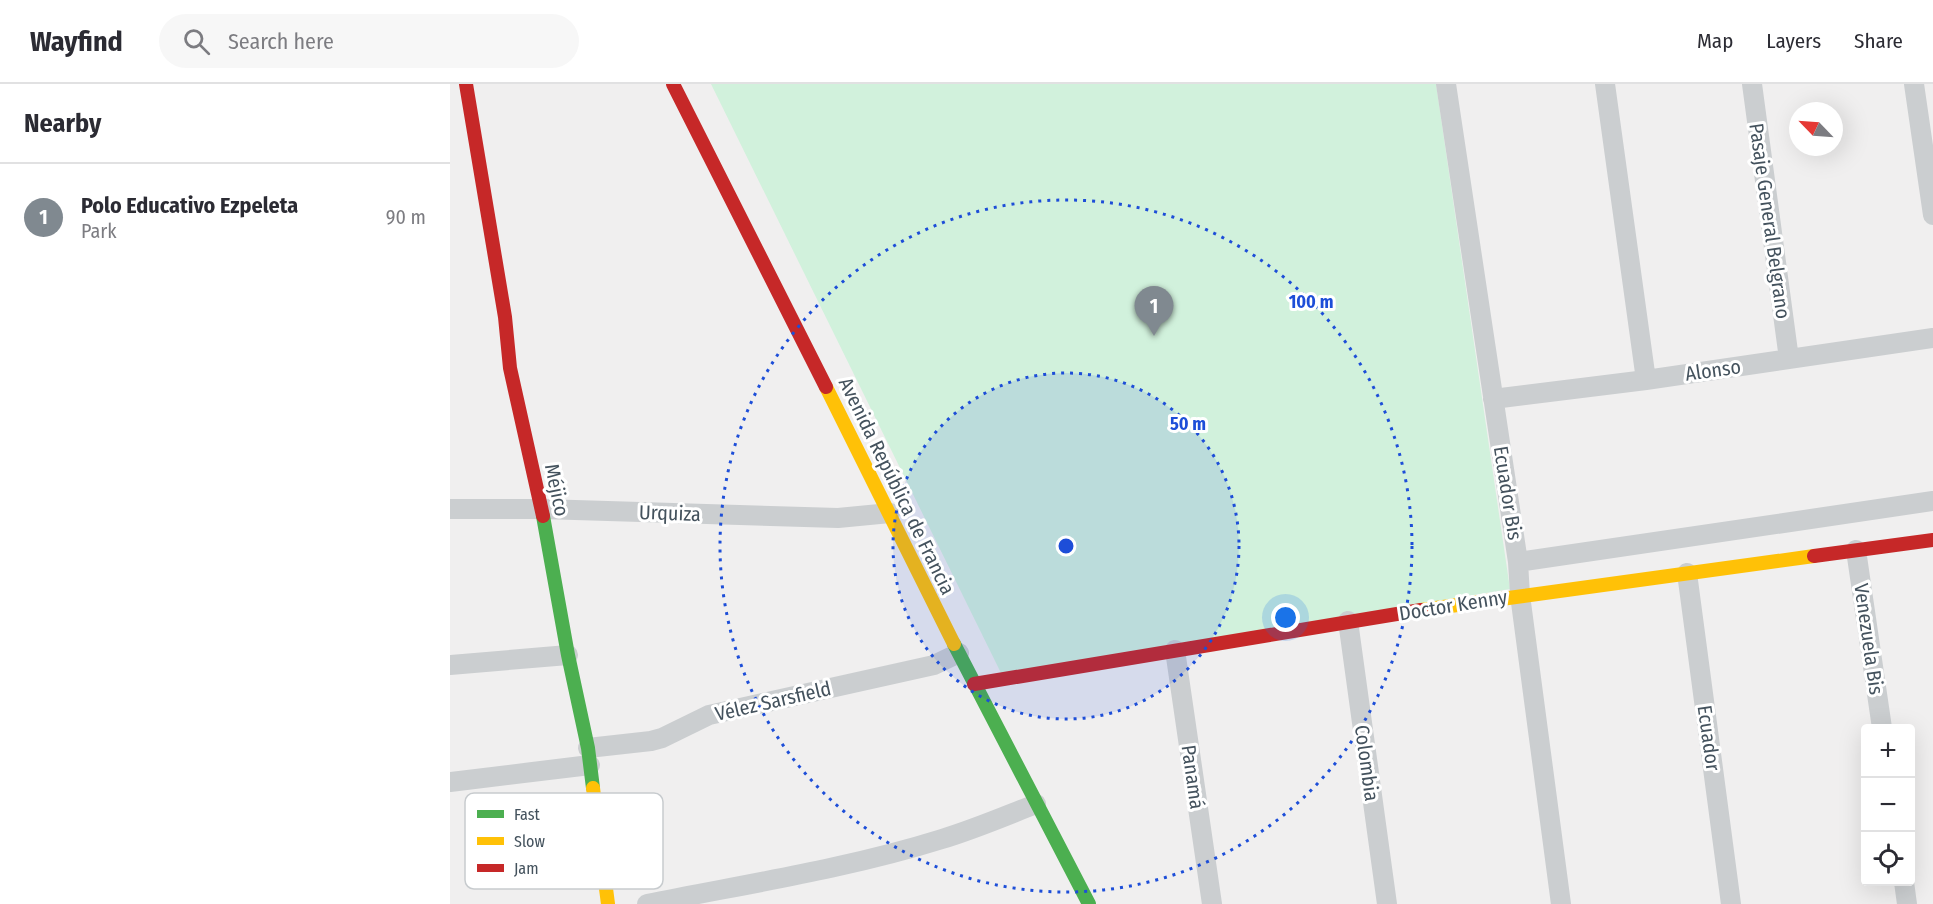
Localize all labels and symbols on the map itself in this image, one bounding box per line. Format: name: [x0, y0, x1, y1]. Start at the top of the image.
north arrow: [1789, 102, 1843, 156]
street label: Pasaje General Belgrano: [1744, 122, 1796, 320]
pin: 1: [1134, 286, 1174, 336]
text: 100 m: [1289, 291, 1333, 313]
street label: Alonso: [1684, 354, 1742, 386]
street label: Avenida República de Francia: [834, 373, 960, 599]
text: 50 m: [1170, 413, 1206, 435]
street label: Ecuador Bis: [1489, 444, 1527, 542]
street label: Méjico: [540, 462, 574, 518]
street label: Urquiza: [639, 500, 701, 526]
centre of rings: [1056, 536, 1076, 556]
street label: Venezuela Bis: [1849, 582, 1889, 696]
street label: Doctor Kenny: [1397, 585, 1509, 625]
your location: [1271, 603, 1300, 632]
street label: Vélez Sarsfield: [713, 676, 833, 726]
street label: Ecuador: [1693, 704, 1725, 772]
street label: Colombia: [1350, 723, 1384, 803]
street label: Panamá: [1177, 743, 1209, 811]
legend: [465, 793, 663, 889]
text: Fast: [514, 805, 541, 824]
text: Slow: [514, 832, 545, 851]
text: Jam: [514, 859, 539, 878]

